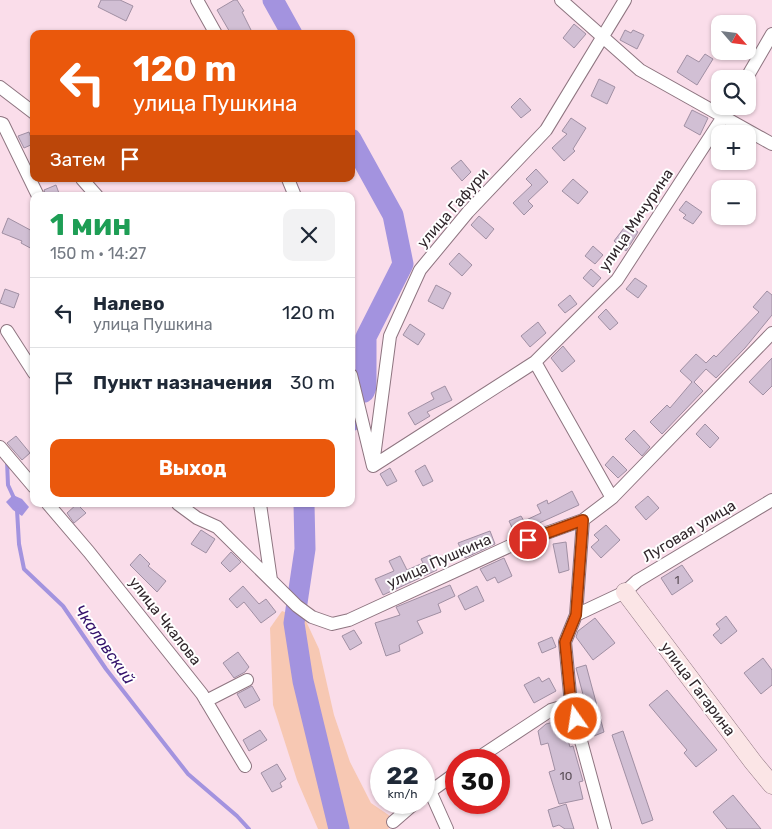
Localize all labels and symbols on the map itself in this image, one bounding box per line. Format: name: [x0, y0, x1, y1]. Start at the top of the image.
north arrow: [711, 15, 756, 60]
street label: улица Гафури: [414, 164, 492, 252]
street label: улица Мичурина: [595, 165, 677, 275]
street label: Луговая улица: [639, 496, 739, 566]
pin: [507, 519, 549, 561]
street label: улица Пушкина: [384, 530, 494, 592]
street label: улица Чкалова: [125, 573, 205, 669]
house number: 1: [674, 573, 680, 587]
water label: Чкаловский: [70, 601, 139, 688]
street label: улица Гагарина: [657, 638, 739, 740]
position arrow: [549, 692, 601, 744]
speed limit sign: 30: [445, 749, 510, 814]
house number: 10: [560, 769, 572, 783]

